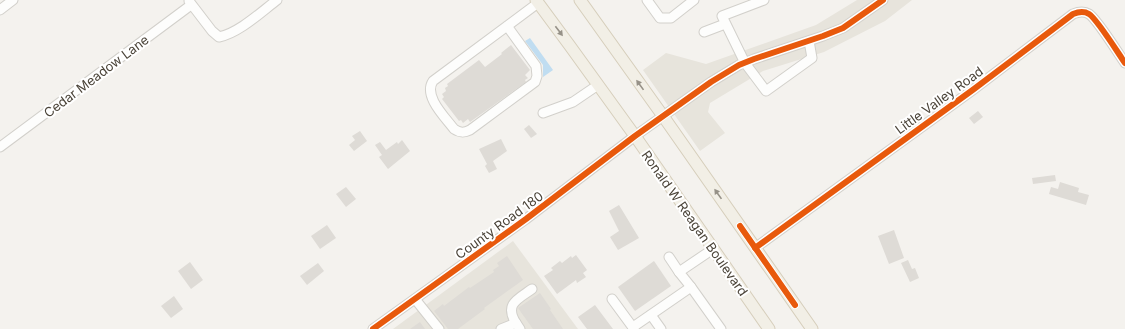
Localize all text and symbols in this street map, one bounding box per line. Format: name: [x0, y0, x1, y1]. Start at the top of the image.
one-way arrow: [555, 26, 563, 37]
street label: Cedar Meadow Lane: [40, 31, 152, 121]
street label: Little Valley Road: [892, 63, 986, 137]
one-way arrow: [636, 79, 644, 90]
street label: Ronald W Reagan Boulevard: [639, 147, 751, 299]
street label: County Road 180: [452, 188, 546, 262]
one-way arrow: [714, 189, 722, 199]

